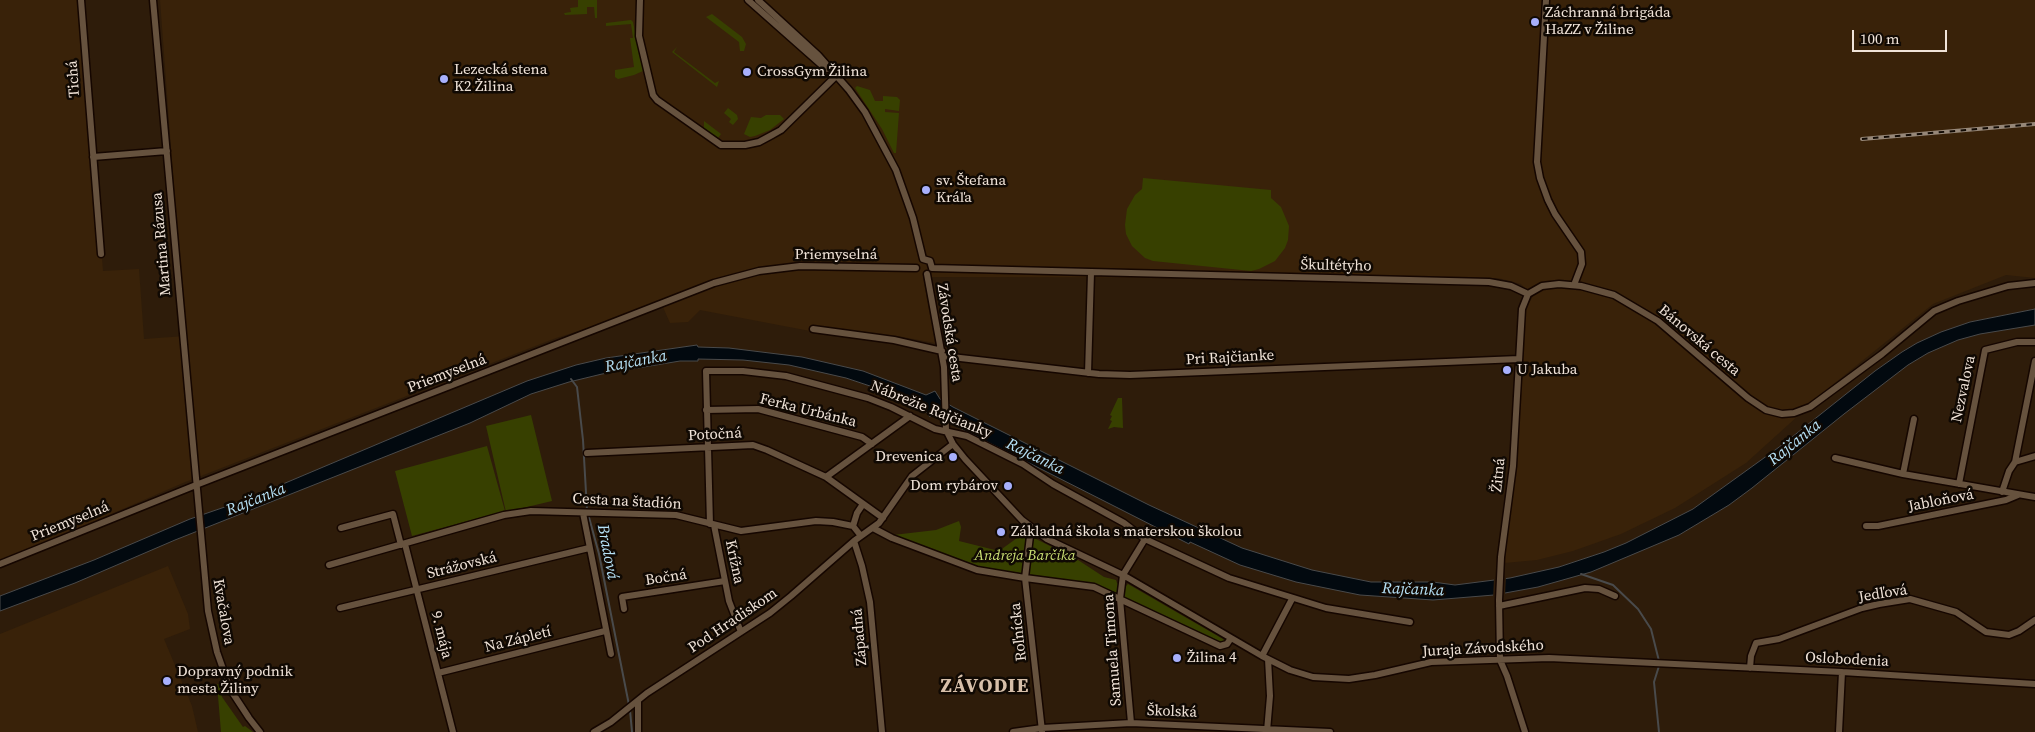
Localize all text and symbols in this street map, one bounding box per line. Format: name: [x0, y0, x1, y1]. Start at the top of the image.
place label: Záchranná brigáda HaZZ v Žiline: [1545, 4, 1671, 39]
marker: Záchranná brigáda HaZZ v Žiline: [1529, 16, 1541, 28]
scale bar: [1855, 20, 1950, 52]
text: 100 m: [1860, 28, 1900, 49]
street label: Tichá: [64, 60, 84, 98]
place label: Lezecká stena K2 Žilina: [454, 61, 547, 96]
place label: CrossGym Žilina: [757, 63, 867, 81]
marker: CrossGym Žilina: [741, 66, 753, 78]
marker: Lezecká stena K2 Žilina: [438, 73, 450, 85]
place label: sv. Štefana Kráľa: [936, 172, 1006, 207]
marker: sv. Štefana Kráľa: [920, 184, 932, 196]
street label: Martina Rázusa: [148, 191, 176, 297]
street label: Priemyselná: [795, 246, 877, 264]
street label: Škultétyho: [1300, 256, 1372, 276]
street label: Závodská cesta: [932, 283, 966, 383]
street label: Bánovská cesta: [1654, 302, 1744, 380]
water label: Rajčanka: [604, 347, 668, 377]
street label: Pri Rajčianke: [1185, 347, 1275, 369]
street label: Priemyselná: [405, 351, 489, 397]
street label: Nezvalova: [1948, 354, 1980, 424]
place label: U Jakuba: [1517, 361, 1577, 379]
marker: U Jakuba: [1501, 364, 1513, 376]
street label: Nábrežie Rajčianky: [868, 377, 994, 443]
street label: Ferka Urbánka: [758, 390, 858, 432]
water label: Rajčanka: [1765, 416, 1825, 470]
street label: Potočná: [688, 425, 742, 445]
water label: Rajčanka: [1003, 435, 1067, 479]
place label: Drevenica: [875, 448, 943, 466]
marker: Drevenica: [947, 451, 959, 463]
street label: Žitná: [1488, 457, 1510, 493]
place label: Dom rybárov: [910, 477, 998, 495]
water label: Rajčanka: [223, 479, 289, 521]
marker: Dom rybárov: [1002, 480, 1014, 492]
street label: Jabloňová: [1907, 486, 1975, 516]
street label: Cesta na štadión: [572, 490, 682, 514]
street label: Priemyselná: [28, 498, 112, 546]
water label: Bradová: [592, 523, 622, 581]
place label: Základná škola s materskou školou: [1011, 523, 1242, 541]
marker: Základná škola s materskou školou: [995, 526, 1007, 538]
street label: Krížna: [721, 538, 747, 586]
park label: Andreja Barčíka: [974, 547, 1076, 565]
street label: Strážovská: [425, 549, 499, 583]
street label: Bočná: [644, 566, 688, 590]
street label: Kvačalova: [208, 578, 238, 646]
water label: Rajčanka: [1381, 579, 1445, 601]
street label: Jedľová: [1857, 581, 1909, 607]
street label: Pod Hradiskom: [685, 585, 781, 657]
street label: Samuela Timona: [1100, 593, 1126, 707]
street label: Roľnícka: [1007, 602, 1031, 662]
street label: Západná: [849, 608, 871, 666]
street label: 9. mája: [426, 609, 456, 661]
street label: Na Zápletí: [483, 623, 553, 657]
street label: Juraja Závodského: [1422, 637, 1544, 661]
place label: Žilina 4: [1187, 649, 1236, 667]
street label: Oslobodenia: [1805, 649, 1889, 671]
marker: Žilina 4: [1171, 652, 1183, 664]
place label: Dopravný podnik mesta Žiliny: [177, 663, 293, 698]
marker: Dopravný podnik mesta Žiliny: [161, 675, 173, 687]
district label: ZÁVODIE: [940, 675, 1030, 699]
street label: Školská: [1147, 702, 1197, 722]

